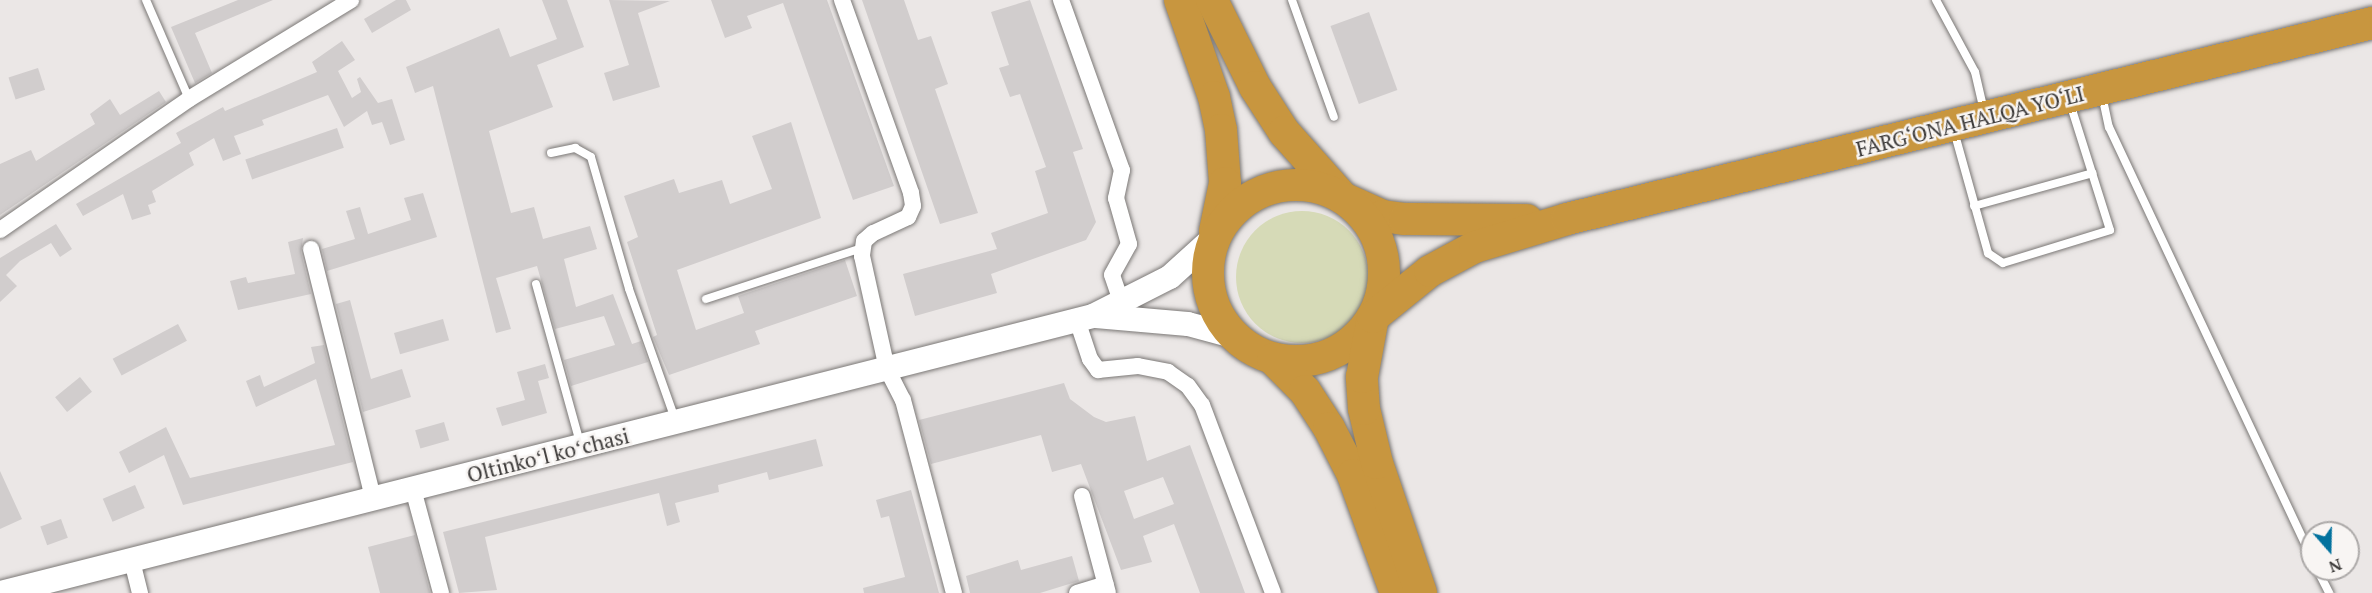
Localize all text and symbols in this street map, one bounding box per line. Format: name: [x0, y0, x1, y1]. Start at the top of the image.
street label: FARG‘ONA HALQA YO‘LI: [1853, 80, 2087, 162]
street label: Oltinkoʻl koʻchasi: [464, 423, 632, 487]
north arrow: [2300, 521, 2360, 581]
text: N: [2326, 554, 2345, 578]

